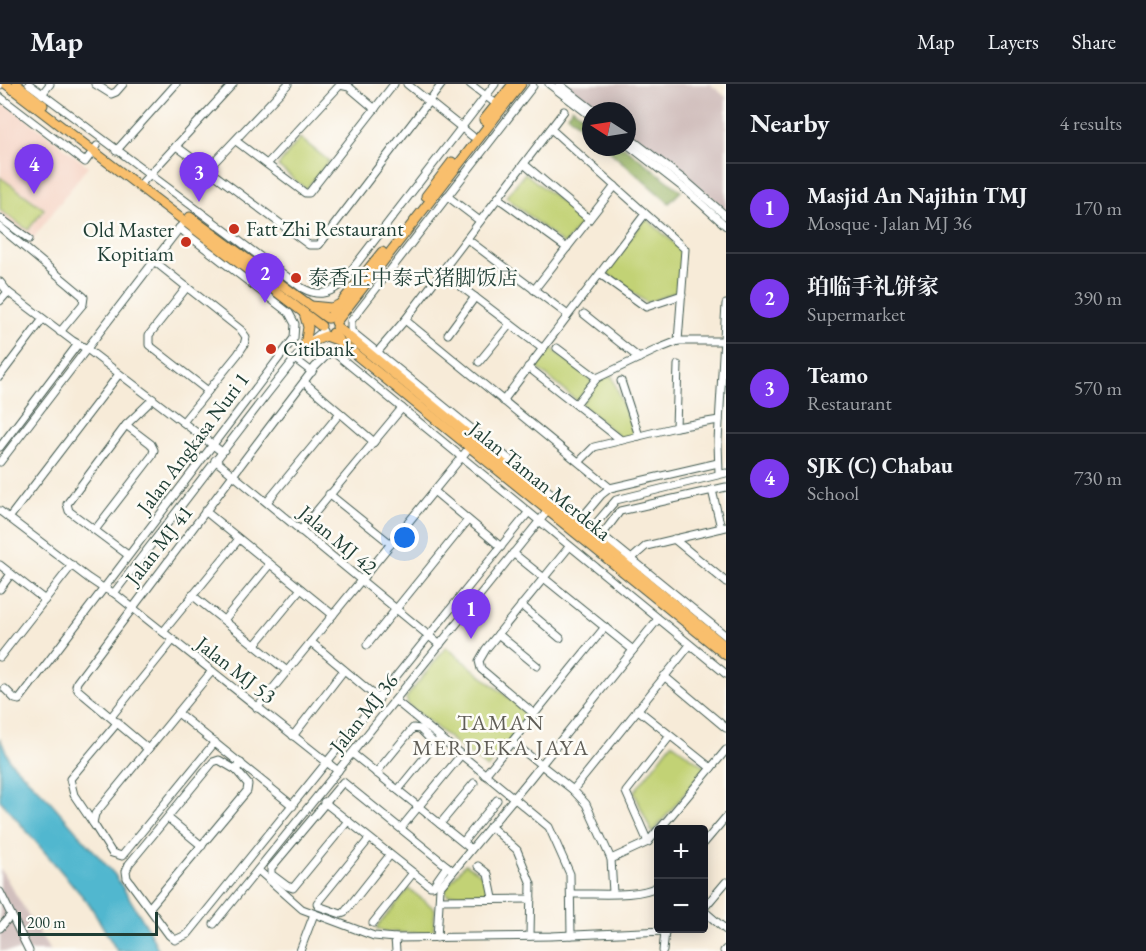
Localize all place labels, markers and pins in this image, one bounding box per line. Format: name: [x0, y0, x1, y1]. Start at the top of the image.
pin: 4: [15, 144, 54, 194]
pin: 3: [180, 152, 218, 202]
place label: Fatt Zhi Restaurant: [246, 215, 404, 242]
place label: Old Master Kopitiam: [83, 216, 174, 267]
marker: Fatt Zhi Restaurant: [227, 222, 241, 236]
marker: Old Master Kopitiam: [179, 235, 193, 249]
pin: 2: [246, 254, 284, 303]
place label: 泰香正中泰式猪脚饭店: [308, 264, 518, 291]
marker: 泰香正中泰式猪脚饭店: [289, 271, 303, 285]
place label: Citibank: [283, 335, 356, 362]
marker: Citibank: [264, 342, 278, 356]
pin: 1: [452, 590, 490, 639]

